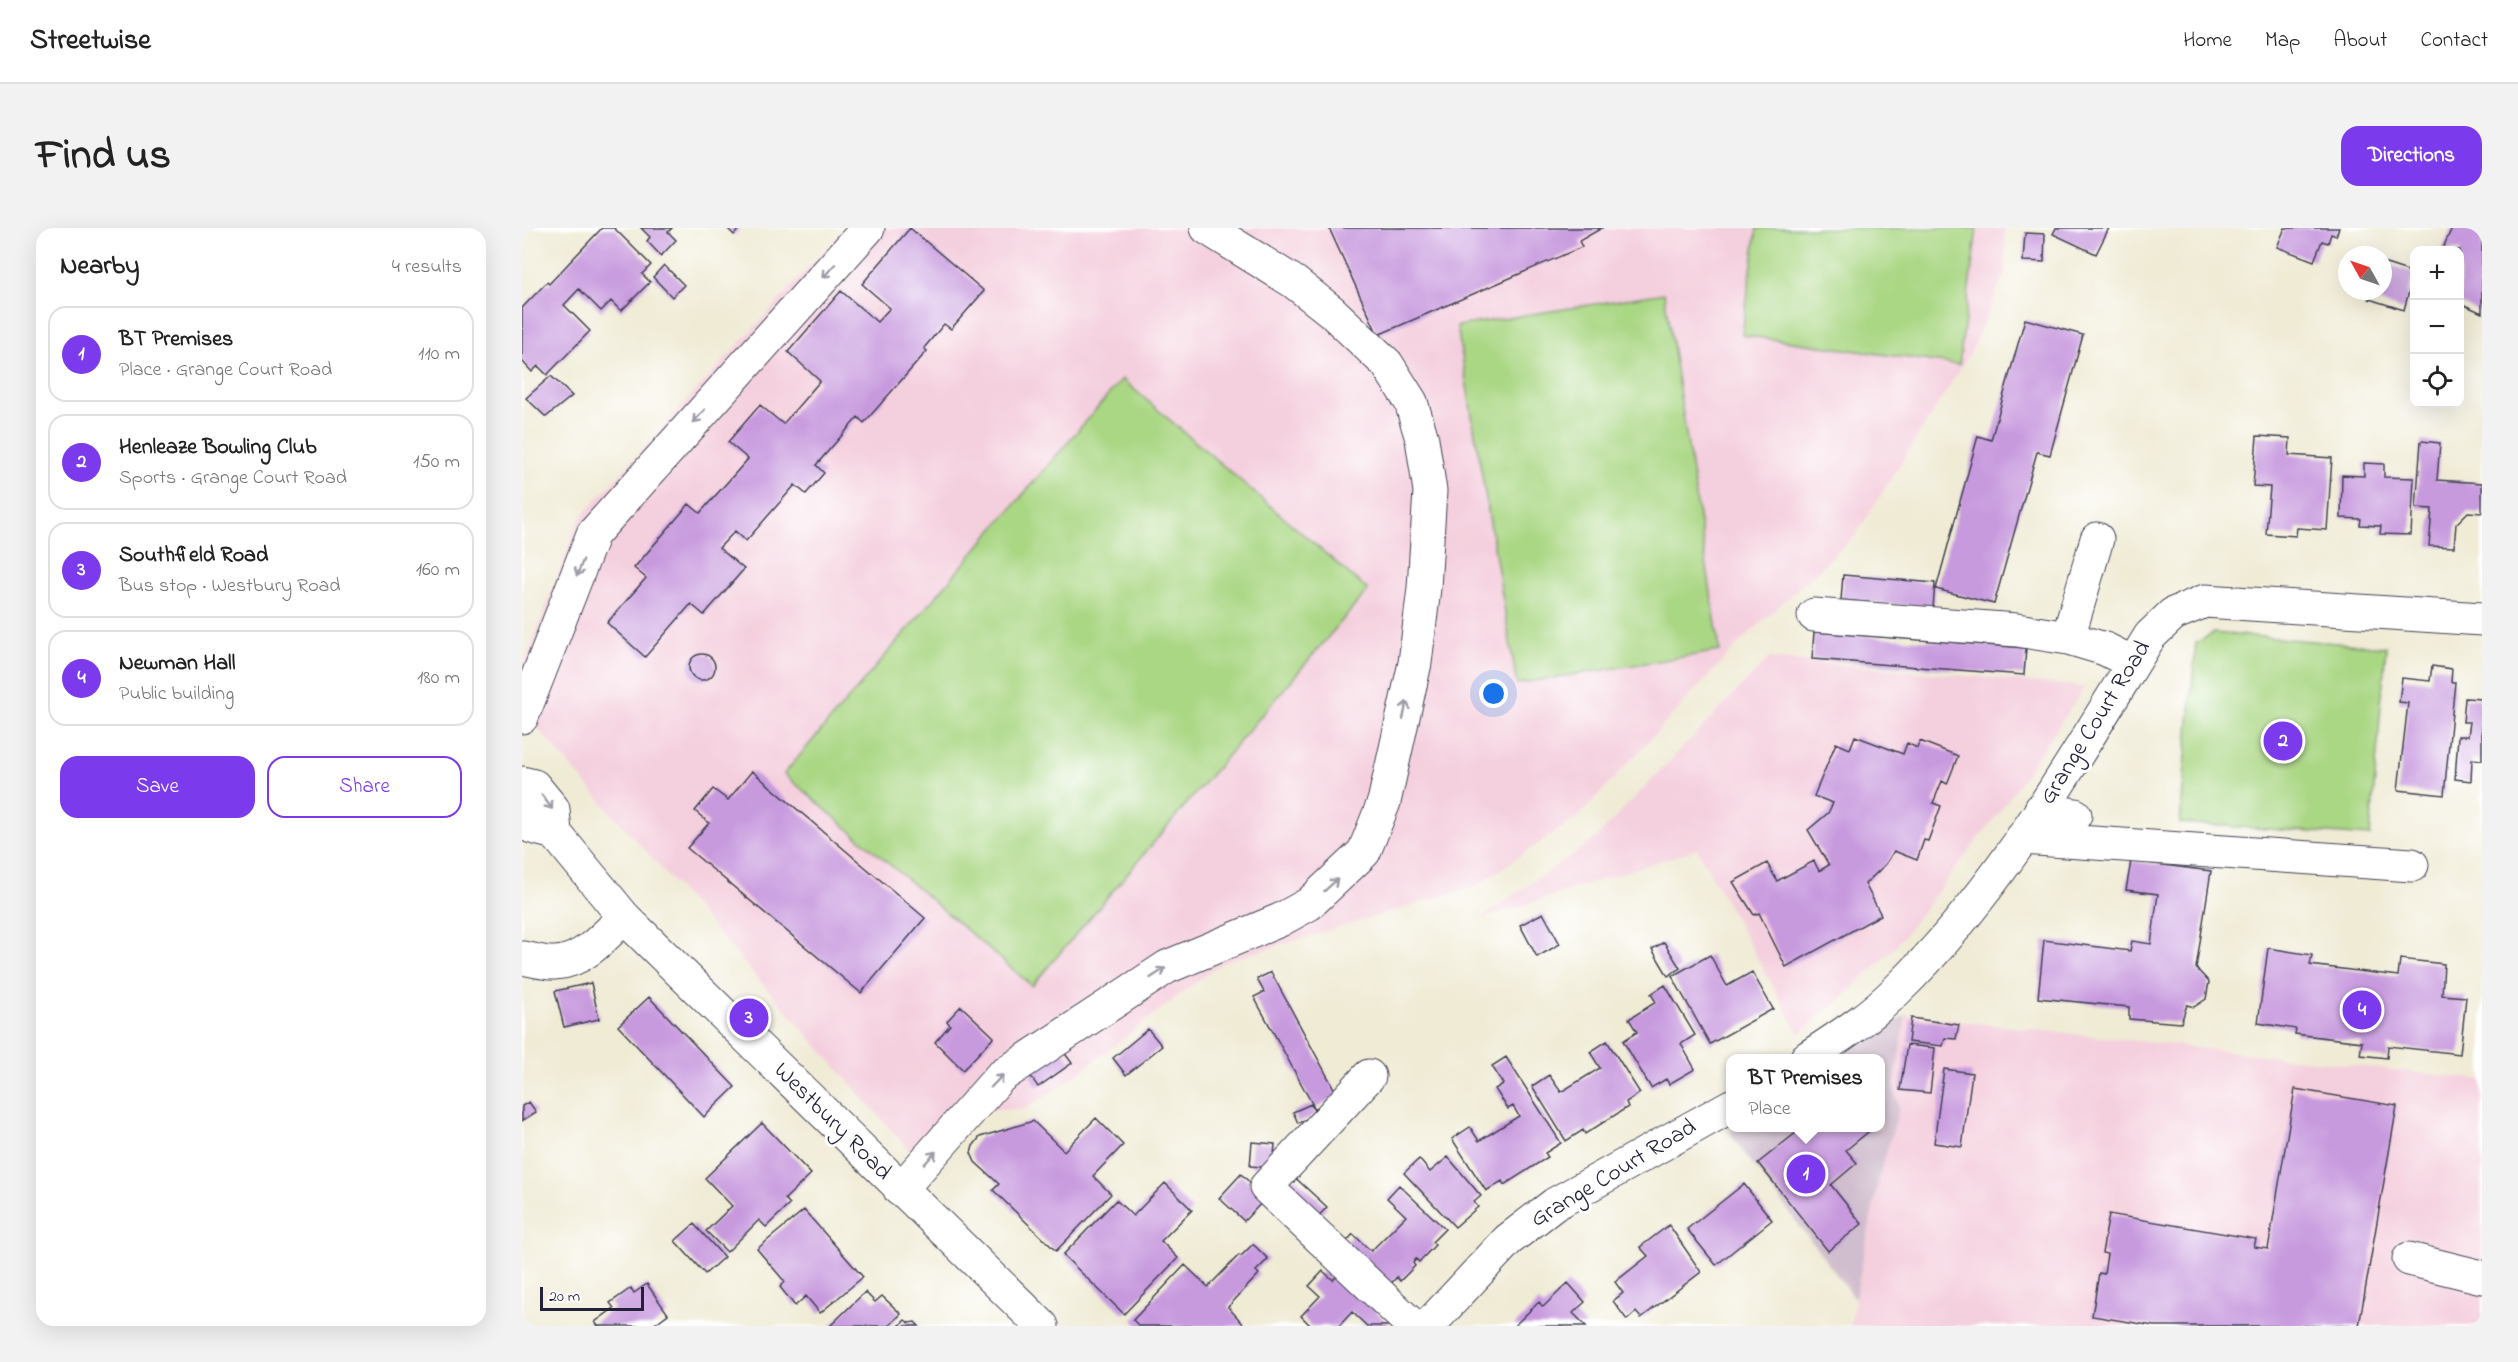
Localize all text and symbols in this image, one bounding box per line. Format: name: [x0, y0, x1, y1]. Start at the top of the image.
text: Streetwise: [30, 21, 151, 62]
text: Home: [2183, 26, 2232, 56]
text: Map: [2265, 26, 2300, 56]
text: About: [2333, 26, 2387, 56]
text: Contact: [2420, 26, 2488, 56]
text: Find us: [36, 126, 171, 187]
button: Directions: [2341, 126, 2482, 186]
north arrow: [2338, 246, 2392, 300]
map controls: [2410, 246, 2464, 408]
button: +: [2410, 246, 2464, 300]
text: Nearby: [60, 248, 139, 286]
text: 4 results: [392, 253, 462, 282]
one-way arrow: [822, 264, 836, 279]
button: −: [2410, 300, 2464, 354]
text: BT Premises: [119, 324, 233, 356]
text: 1: [78, 340, 85, 369]
text: 110 m: [418, 340, 460, 369]
button: locate: [2410, 354, 2464, 408]
text: Place · Grange Court Road: [119, 356, 332, 385]
one-way arrow: [692, 409, 706, 424]
text: Henleaze Bowling Club: [119, 432, 317, 464]
text: 2: [77, 448, 86, 477]
text: 150 m: [413, 448, 460, 477]
text: Sports · Grange Court Road: [119, 464, 347, 493]
text: Southfield Road: [119, 540, 268, 572]
text: 3: [77, 556, 86, 585]
text: 160 m: [416, 556, 460, 585]
one-way arrow: [574, 559, 585, 577]
text: Bus stop · Westbury Road: [119, 572, 341, 601]
street label: Grange Court Road: [2031, 634, 2161, 812]
text: Newman Hall: [119, 648, 236, 680]
text: 4: [77, 664, 86, 693]
text: 180 m: [417, 664, 460, 693]
your location: [1479, 679, 1508, 708]
text: Public building: [119, 680, 234, 709]
one-way arrow: [1399, 701, 1411, 720]
pin: 2: [2264, 718, 2302, 764]
button: Save: [60, 756, 255, 818]
button: Share: [267, 756, 462, 818]
one-way arrow: [541, 794, 553, 810]
one-way arrow: [1323, 878, 1338, 892]
one-way arrow: [1149, 966, 1166, 978]
pin: 4: [2342, 988, 2382, 1032]
pin: 3: [730, 996, 768, 1040]
popup: [1726, 1054, 1885, 1132]
street label: Westbury Road: [764, 1055, 900, 1190]
text: BT Premises: [1748, 1063, 1863, 1095]
one-way arrow: [989, 1074, 1004, 1089]
text: Place: [1748, 1095, 1791, 1124]
street label: Grange Court Road: [1524, 1110, 1704, 1237]
one-way arrow: [922, 1150, 937, 1165]
pin: 1: [1786, 1152, 1826, 1196]
scale bar: [540, 1284, 644, 1312]
text: 20 m: [549, 1285, 580, 1309]

